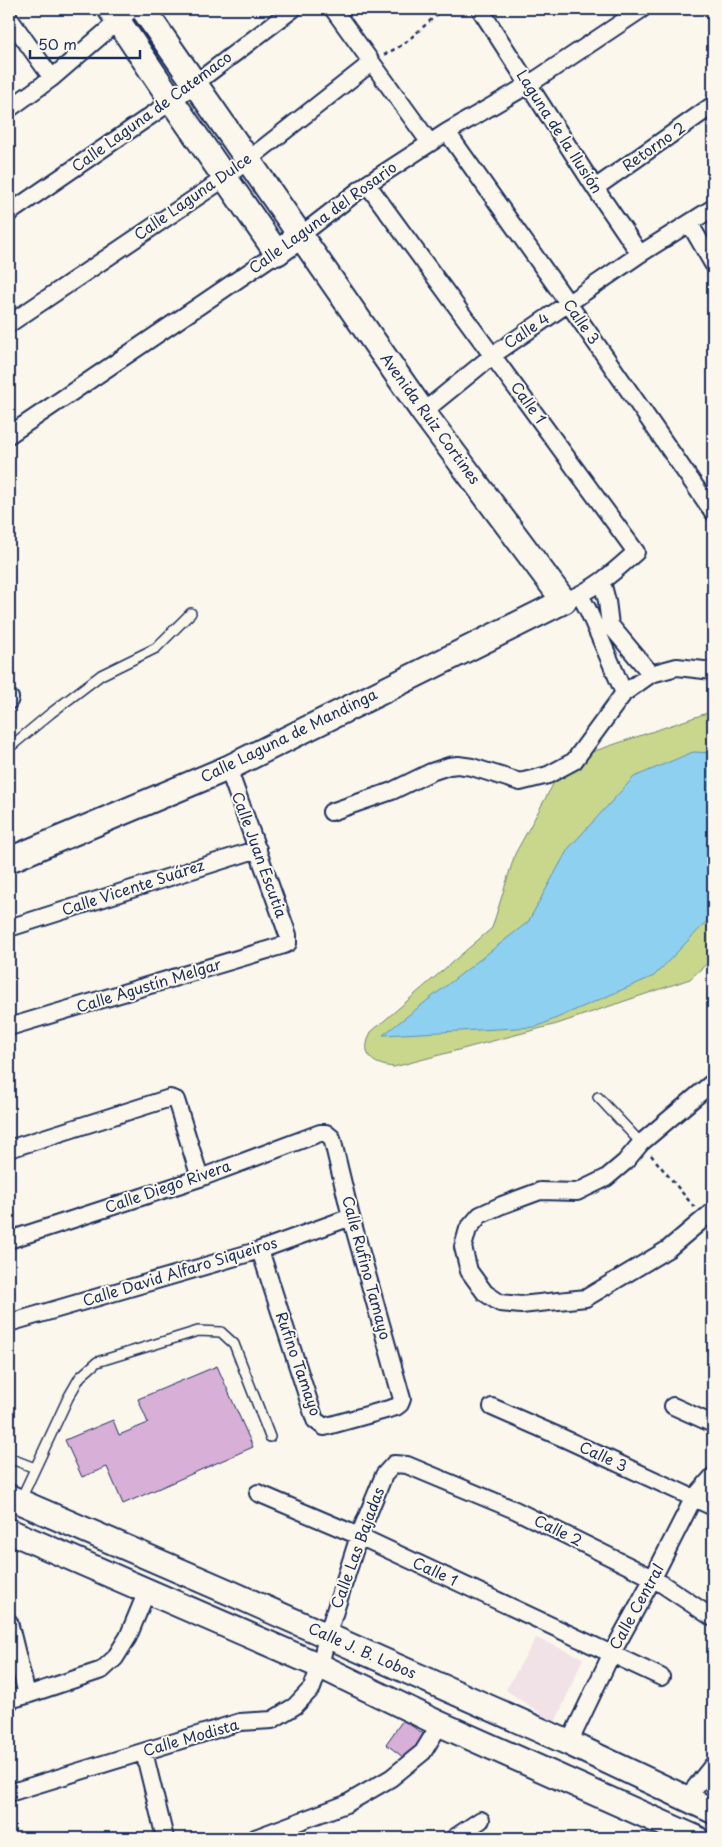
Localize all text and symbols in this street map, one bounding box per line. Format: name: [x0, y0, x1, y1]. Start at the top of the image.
scale bar: [30, 28, 140, 60]
text: 50 m: [38, 32, 77, 55]
street label: Calle Laguna de Catemaco: [66, 45, 236, 177]
street label: Laguna de la Ilusión: [512, 65, 609, 198]
street label: Retorno 2: [617, 116, 689, 176]
street label: Calle Laguna Dulce: [129, 146, 256, 245]
street label: Calle Laguna del Rosario: [243, 155, 401, 278]
street label: Calle 3: [558, 294, 606, 348]
street label: Calle 4: [499, 306, 554, 353]
street label: Avenida Ruiz Cortines: [376, 348, 487, 489]
street label: Calle 1: [506, 376, 552, 428]
street label: Calle Laguna de Mandinga: [196, 682, 381, 787]
street label: Calle Juan Escutia: [227, 788, 294, 922]
street label: Calle Vicente Suárez: [58, 853, 207, 920]
street label: Calle Agustín Melgar: [73, 952, 224, 1018]
street label: Calle Diego Rivera: [101, 1153, 234, 1218]
street label: Calle Rufino Tamayo: [337, 1193, 398, 1342]
street label: Calle David Alfaro Siqueiros: [79, 1230, 280, 1311]
street label: Rufino Tamayo: [271, 1308, 328, 1419]
street label: Calle 3: [576, 1435, 631, 1477]
street label: Calle Las Bajadas: [324, 1483, 389, 1611]
street label: Calle 2: [531, 1508, 587, 1551]
street label: Calle 1: [409, 1550, 462, 1591]
street label: Calle Central: [603, 1559, 669, 1653]
street label: Calle J. B. Lobos: [305, 1616, 420, 1684]
street label: Calle Modista: [140, 1712, 242, 1761]

